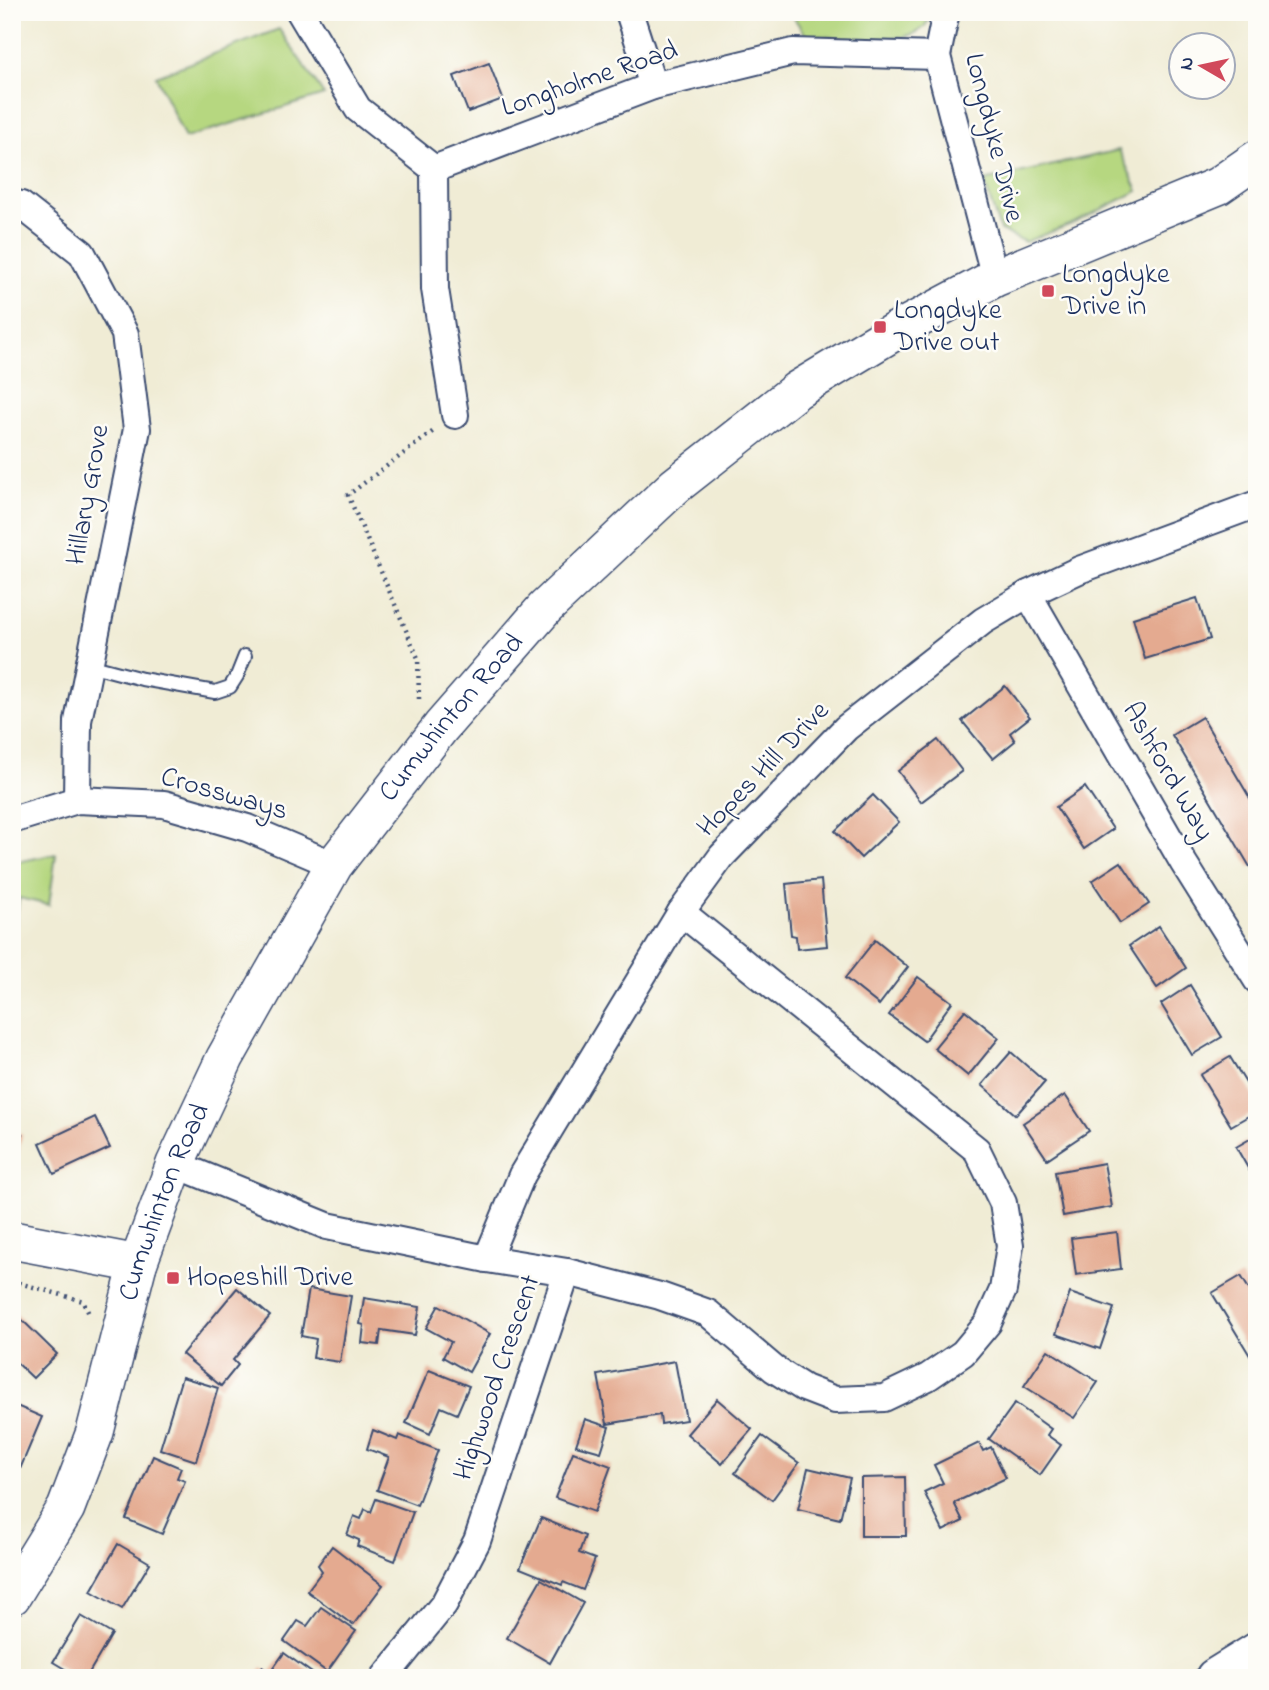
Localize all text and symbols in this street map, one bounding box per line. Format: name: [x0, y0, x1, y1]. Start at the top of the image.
street label: Longholme Road: [496, 31, 684, 129]
north arrow: [1168, 32, 1238, 102]
street label: Longdyke Drive: [952, 49, 1034, 227]
text: N: [1173, 55, 1202, 72]
place label: Longdyke Drive in: [1061, 255, 1170, 328]
marker: Longdyke Drive in: [1040, 283, 1056, 299]
place label: Longdyke Drive out: [893, 291, 1002, 364]
marker: Longdyke Drive out: [872, 319, 888, 335]
street label: Hillary Grove: [56, 421, 122, 569]
street label: Cumwhinton Road: [369, 624, 534, 811]
street label: Hopes Hill Drive: [688, 692, 840, 848]
street label: Ashford Way: [1111, 695, 1223, 849]
street label: Crossways: [156, 757, 292, 833]
street label: Cumwhinton Road: [109, 1096, 221, 1305]
place label: Hopeshill Drive: [187, 1258, 354, 1299]
marker: Hopeshill Drive: [165, 1270, 181, 1286]
street label: Highwood Crescent: [444, 1270, 552, 1486]

